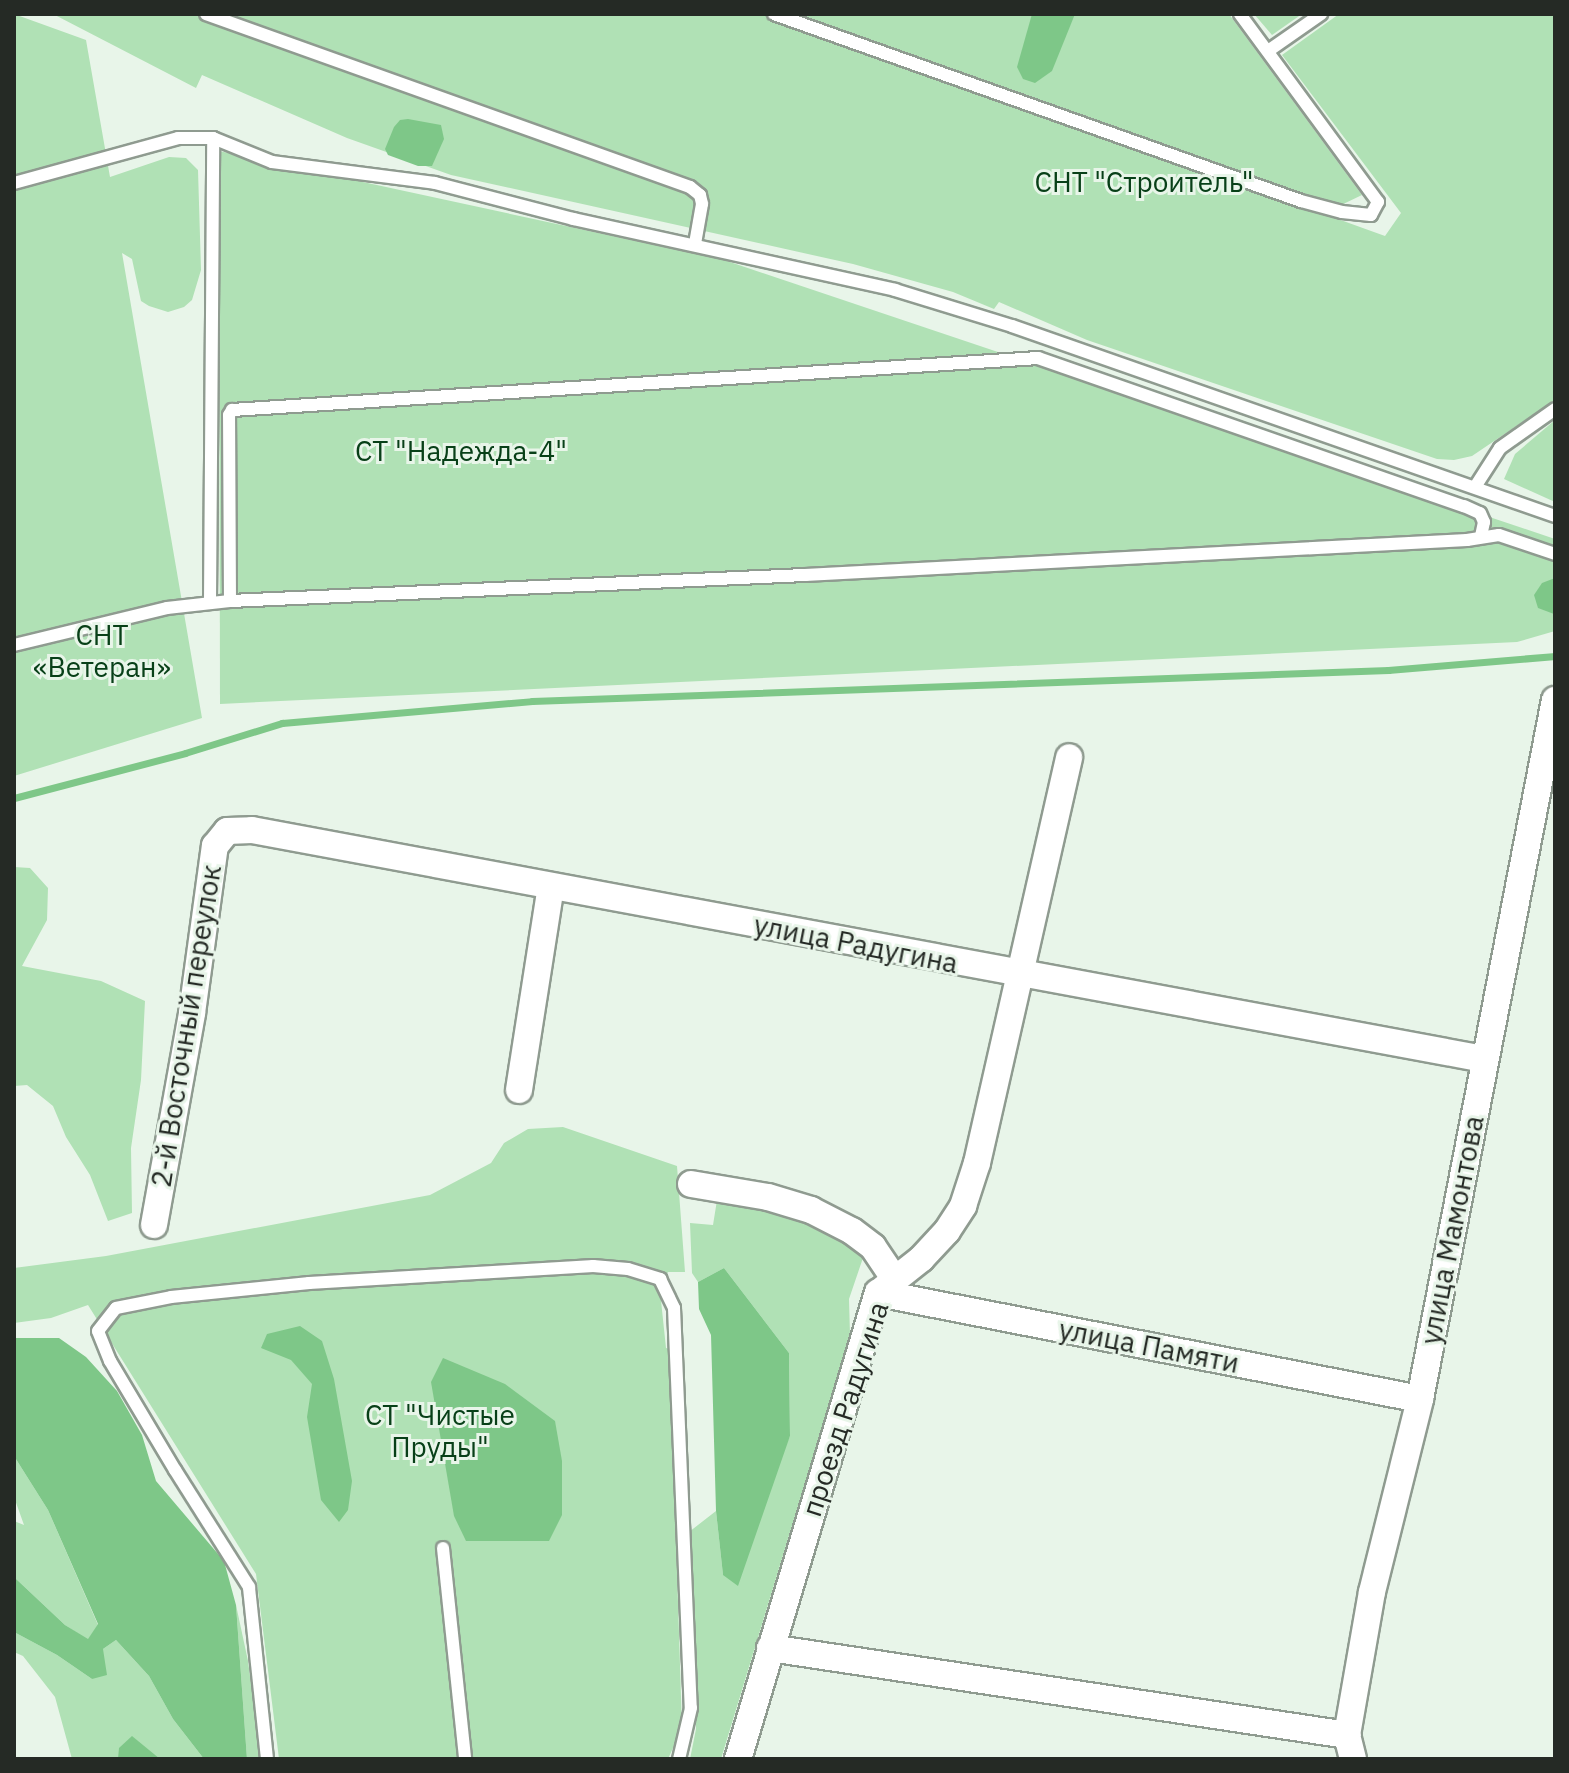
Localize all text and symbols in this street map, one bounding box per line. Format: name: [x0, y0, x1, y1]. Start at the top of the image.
park label: СНТ "Строитель": [1035, 165, 1253, 199]
park label: СТ "Надежда-4": [355, 434, 567, 468]
park label: СНТ «Ветеран»: [33, 618, 171, 684]
street label: 2-й Восточный переулок: [144, 862, 228, 1190]
street label: улица Радугина: [751, 908, 961, 980]
street label: улица Мамонтова: [1413, 1113, 1491, 1347]
street label: проезд Радугина: [794, 1297, 896, 1521]
street label: улица Памяти: [1056, 1312, 1242, 1380]
park label: СТ "Чистые Пруды": [365, 1398, 515, 1464]

